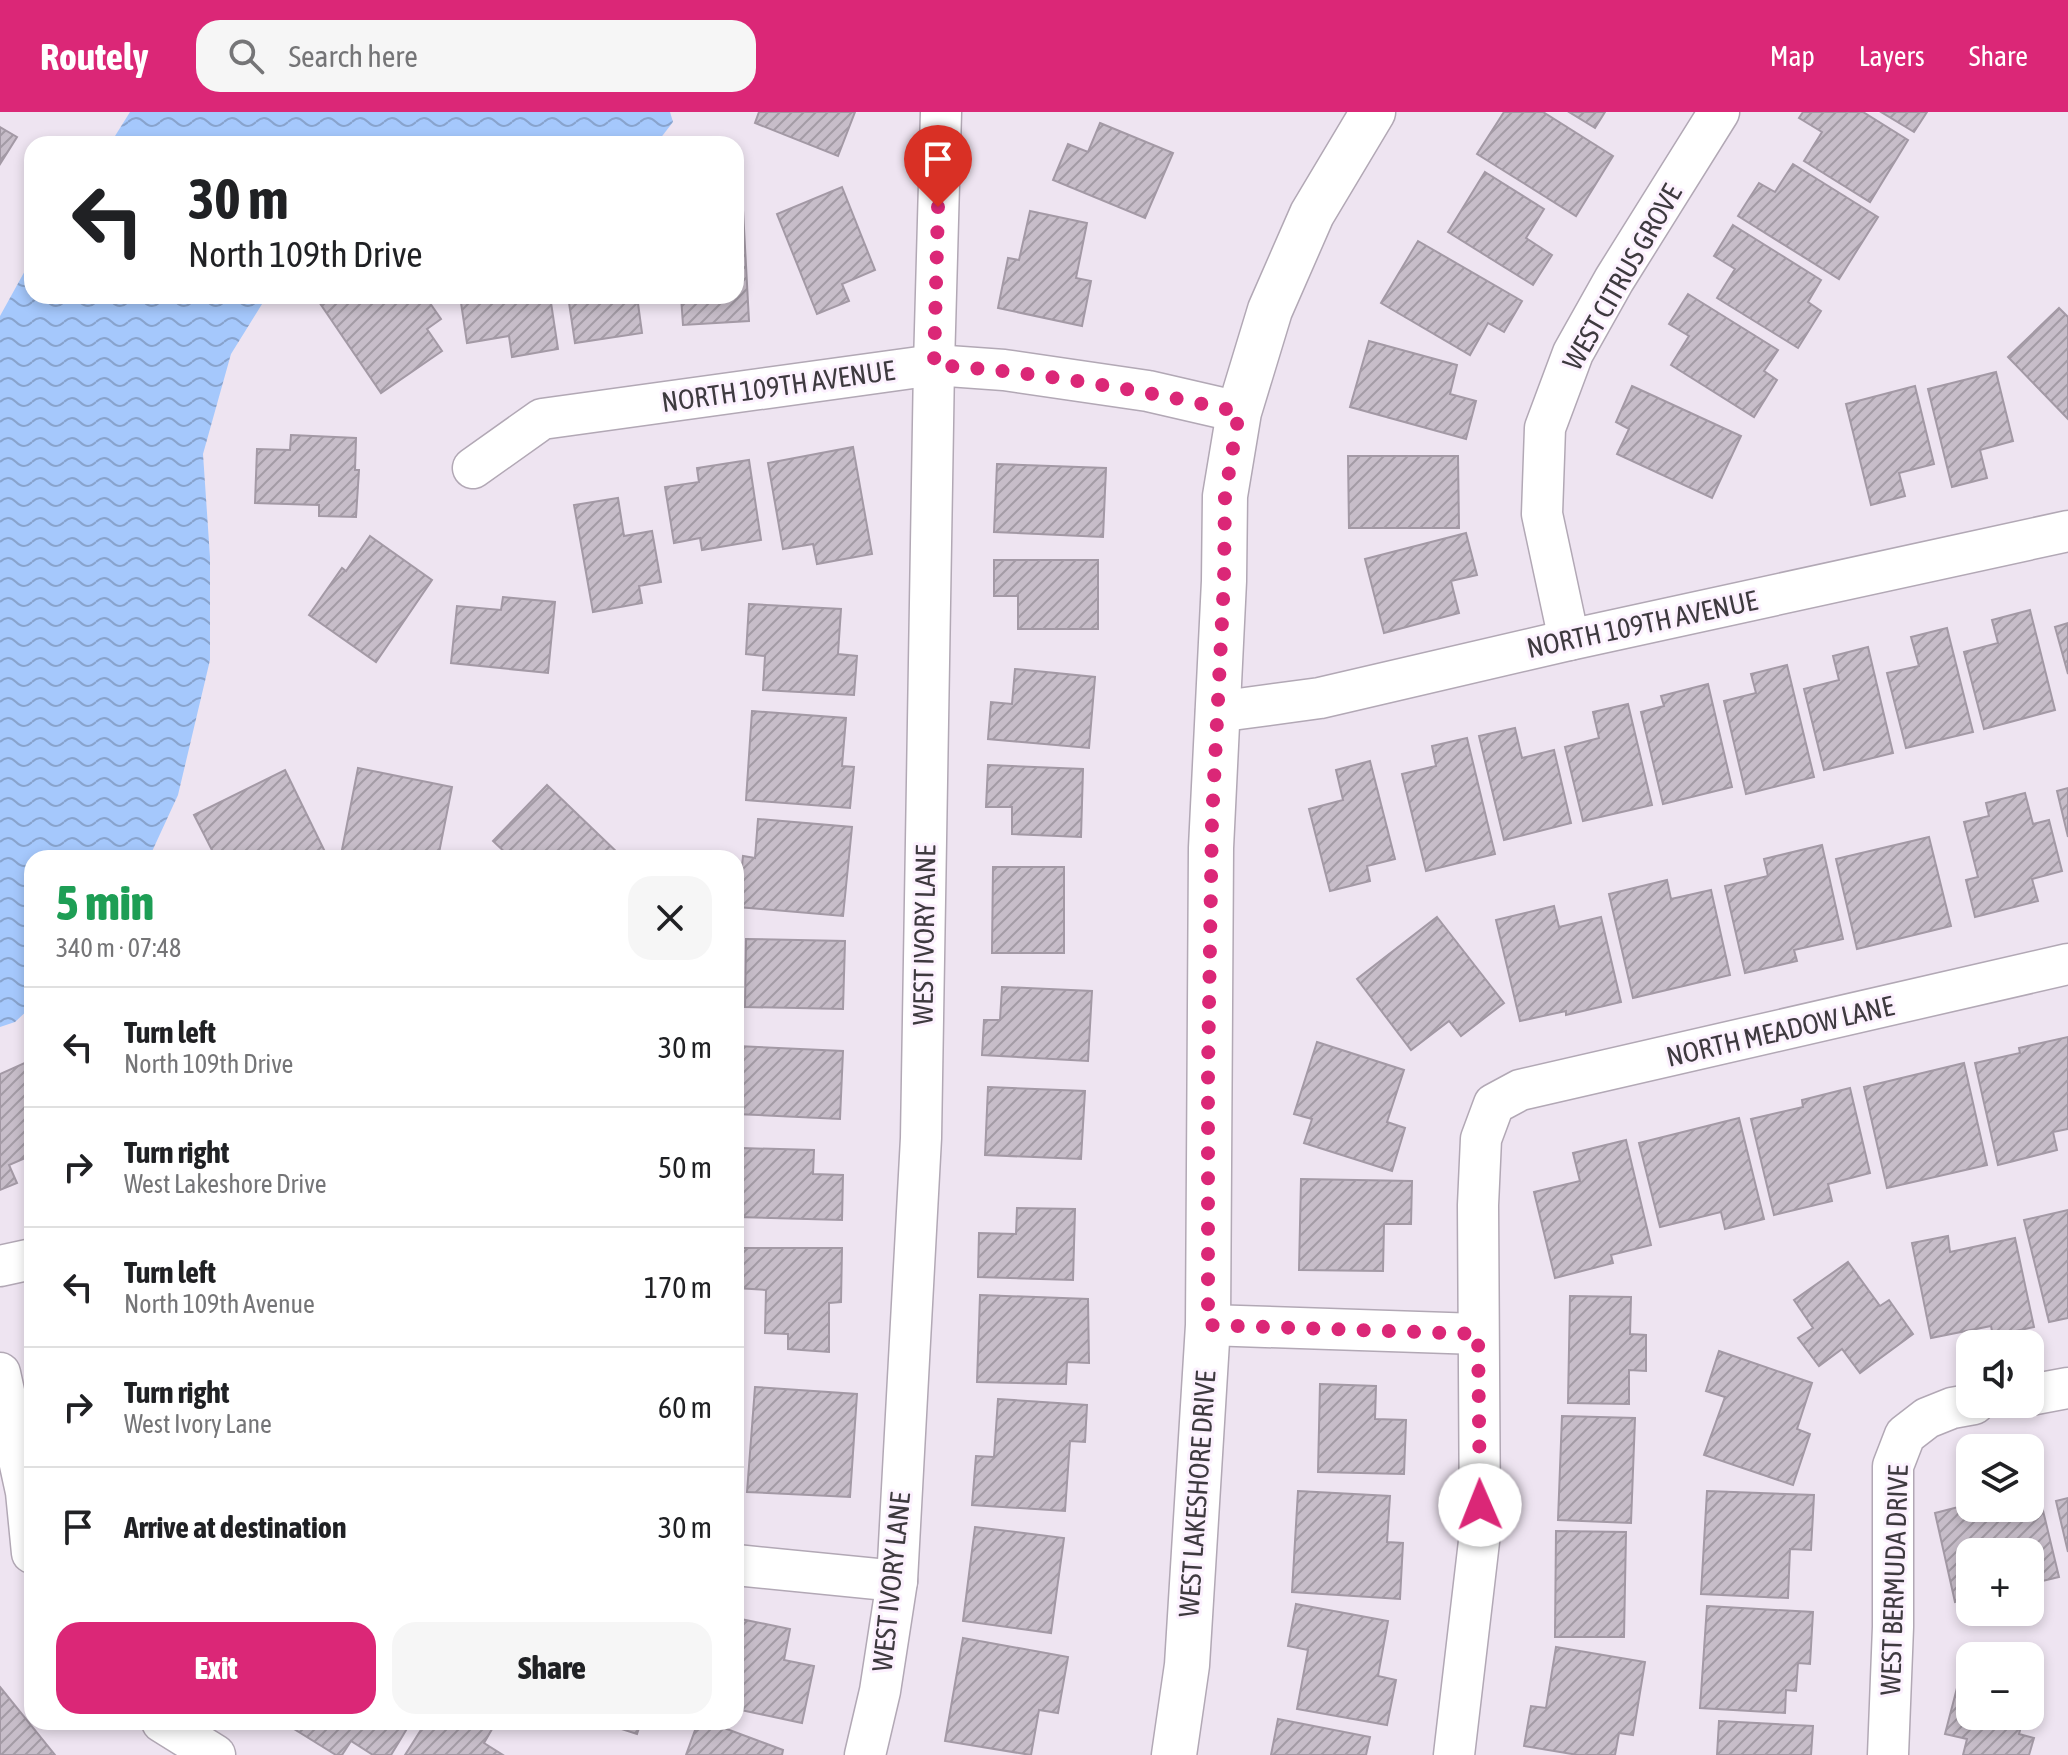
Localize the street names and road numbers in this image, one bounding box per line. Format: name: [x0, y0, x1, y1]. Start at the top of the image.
street label: WEST CITRUS GROVE: [1556, 179, 1688, 375]
street label: NORTH 109TH AVENUE: [659, 354, 897, 418]
street label: NORTH 109TH AVENUE: [1524, 584, 1760, 664]
street label: WEST IVORY LANE: [906, 845, 942, 1025]
street label: NORTH MEADOW LANE: [1663, 989, 1897, 1073]
street label: WEST LAKESHORE DRIVE: [1172, 1370, 1222, 1618]
street label: WEST BERMUDA DRIVE: [1874, 1464, 1914, 1696]
street label: WEST IVORY LANE: [866, 1491, 916, 1673]

